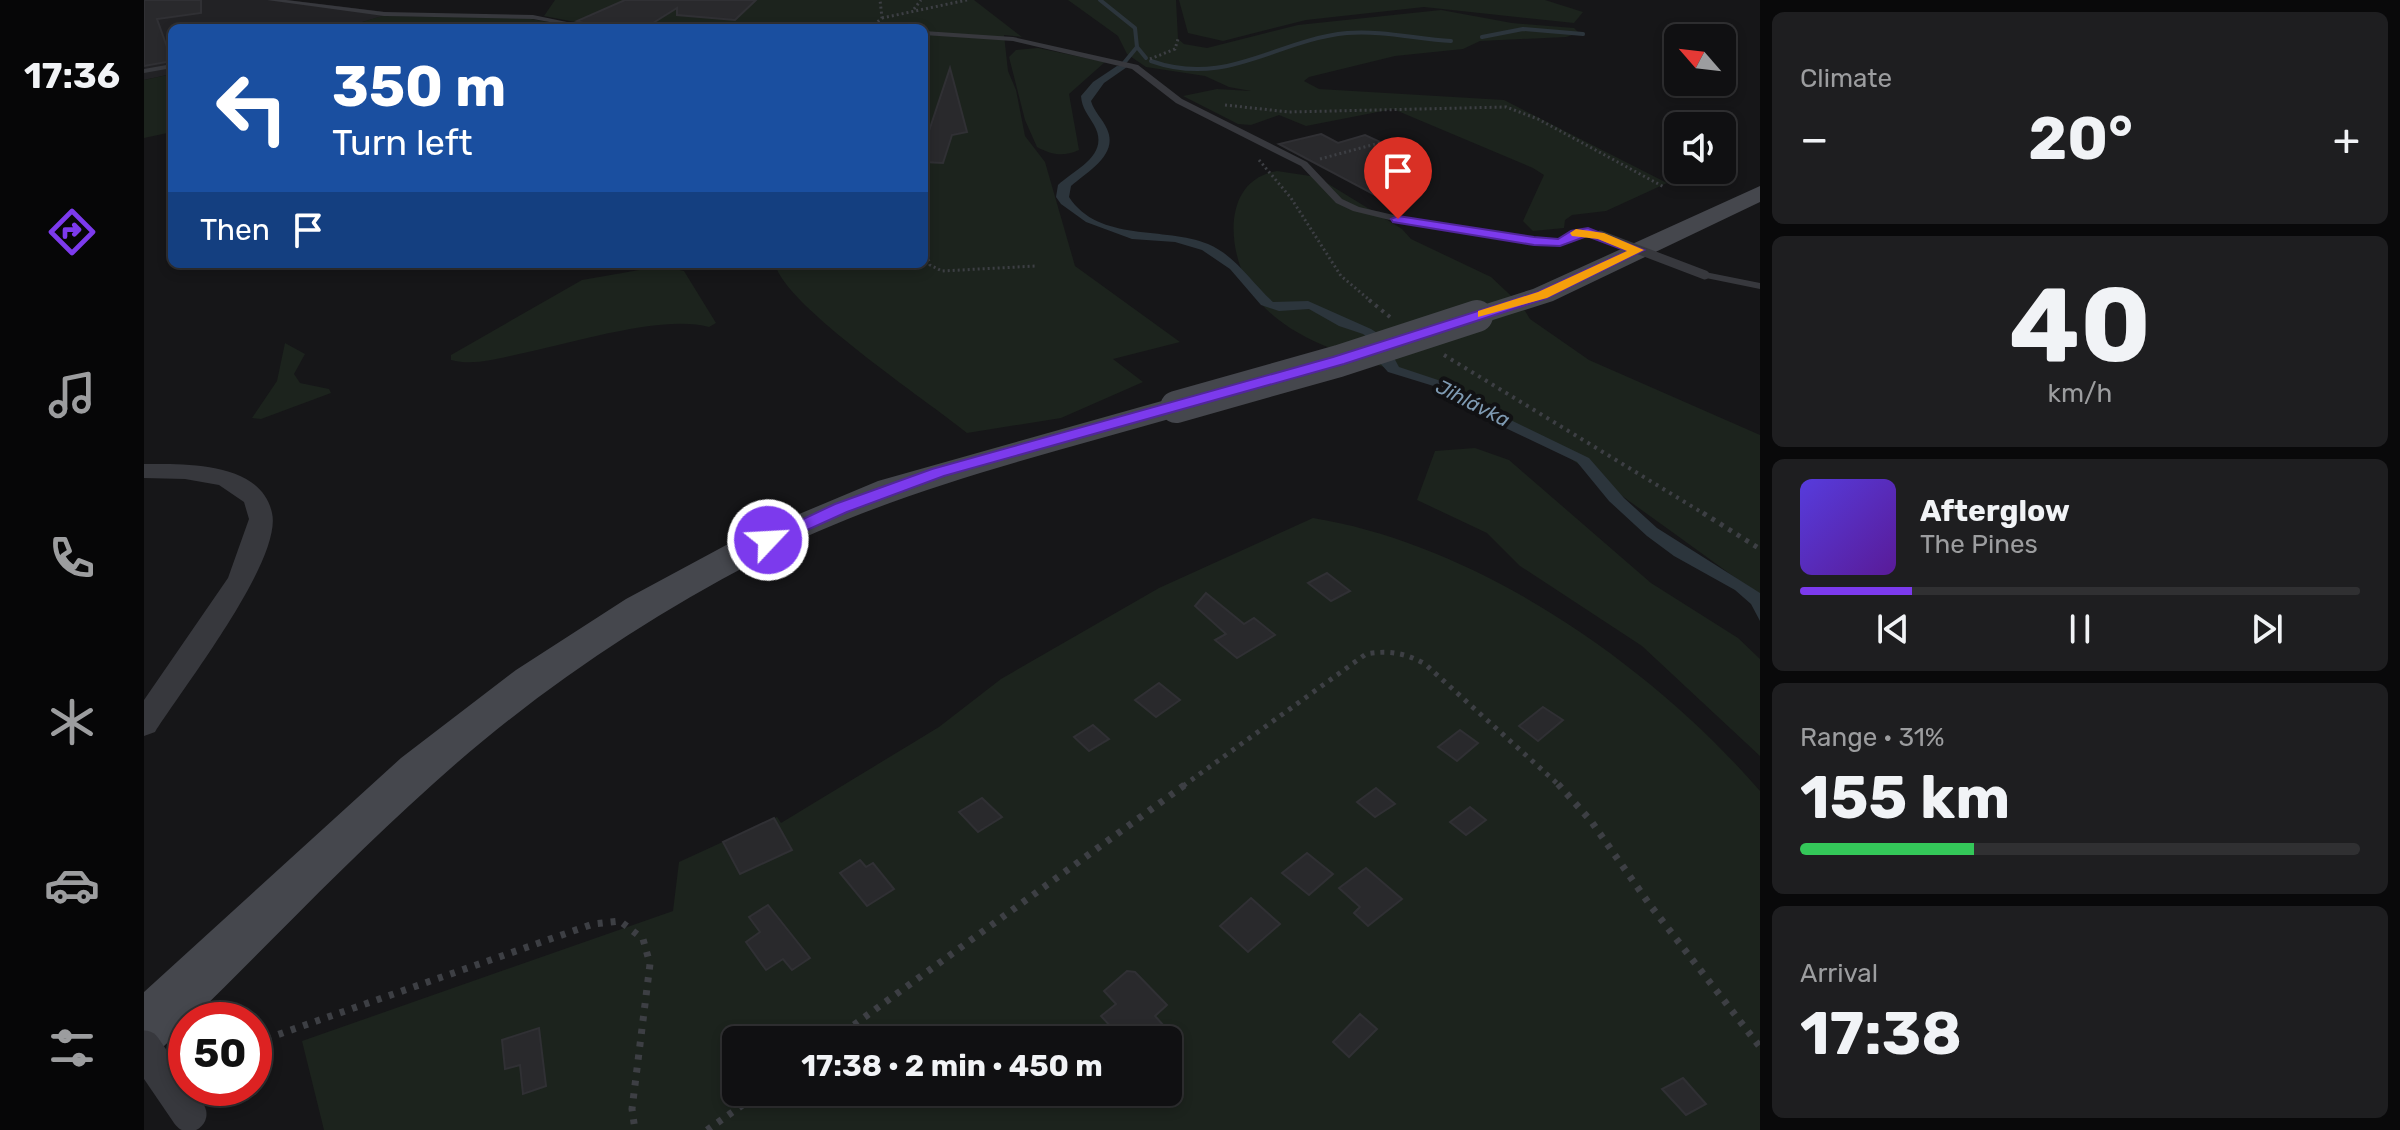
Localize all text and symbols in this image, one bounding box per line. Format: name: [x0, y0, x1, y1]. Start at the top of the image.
north arrow: [1664, 24, 1736, 96]
map controls: [1664, 24, 1736, 184]
text: 17:36: [24, 54, 120, 97]
text: 350 m: [332, 54, 506, 120]
icon: left: [200, 56, 304, 160]
text: Climate: [1800, 63, 1892, 94]
text: 20°: [2028, 103, 2133, 174]
button: sound: [1664, 112, 1736, 184]
text: −: [1800, 113, 1829, 165]
text: +: [2333, 113, 2360, 165]
text: Turn left: [332, 121, 473, 164]
pin: [1364, 137, 1432, 219]
icon: arrive: [1376, 149, 1420, 193]
icon: directions: [44, 204, 100, 260]
icon: arrive: [286, 208, 330, 252]
text: Then: [200, 212, 270, 248]
text: 40: [2009, 264, 2151, 387]
icon: music: [44, 367, 100, 423]
water label: Jihlávka: [1432, 374, 1514, 432]
text: km/h: [2048, 378, 2112, 409]
text: Afterglow: [1920, 493, 2070, 529]
position arrow: [726, 498, 810, 582]
text: The Pines: [1920, 529, 2038, 560]
icon: phone: [44, 530, 100, 586]
icon: previous: [1871, 607, 1915, 651]
icon: pause: [2058, 607, 2102, 651]
icon: next: [2245, 607, 2289, 651]
icon: climate: [44, 694, 100, 750]
text: Range · 31%: [1800, 722, 1945, 753]
text: 155 km: [1800, 762, 2010, 833]
icon: car: [44, 857, 100, 913]
text: Arrival: [1800, 958, 1878, 989]
text: 17:38: [1800, 998, 1962, 1069]
speed limit sign: 50: [168, 1002, 272, 1106]
icon: filters: [44, 1020, 100, 1076]
text: 17:38 · 2 min · 450 m: [801, 1048, 1103, 1084]

